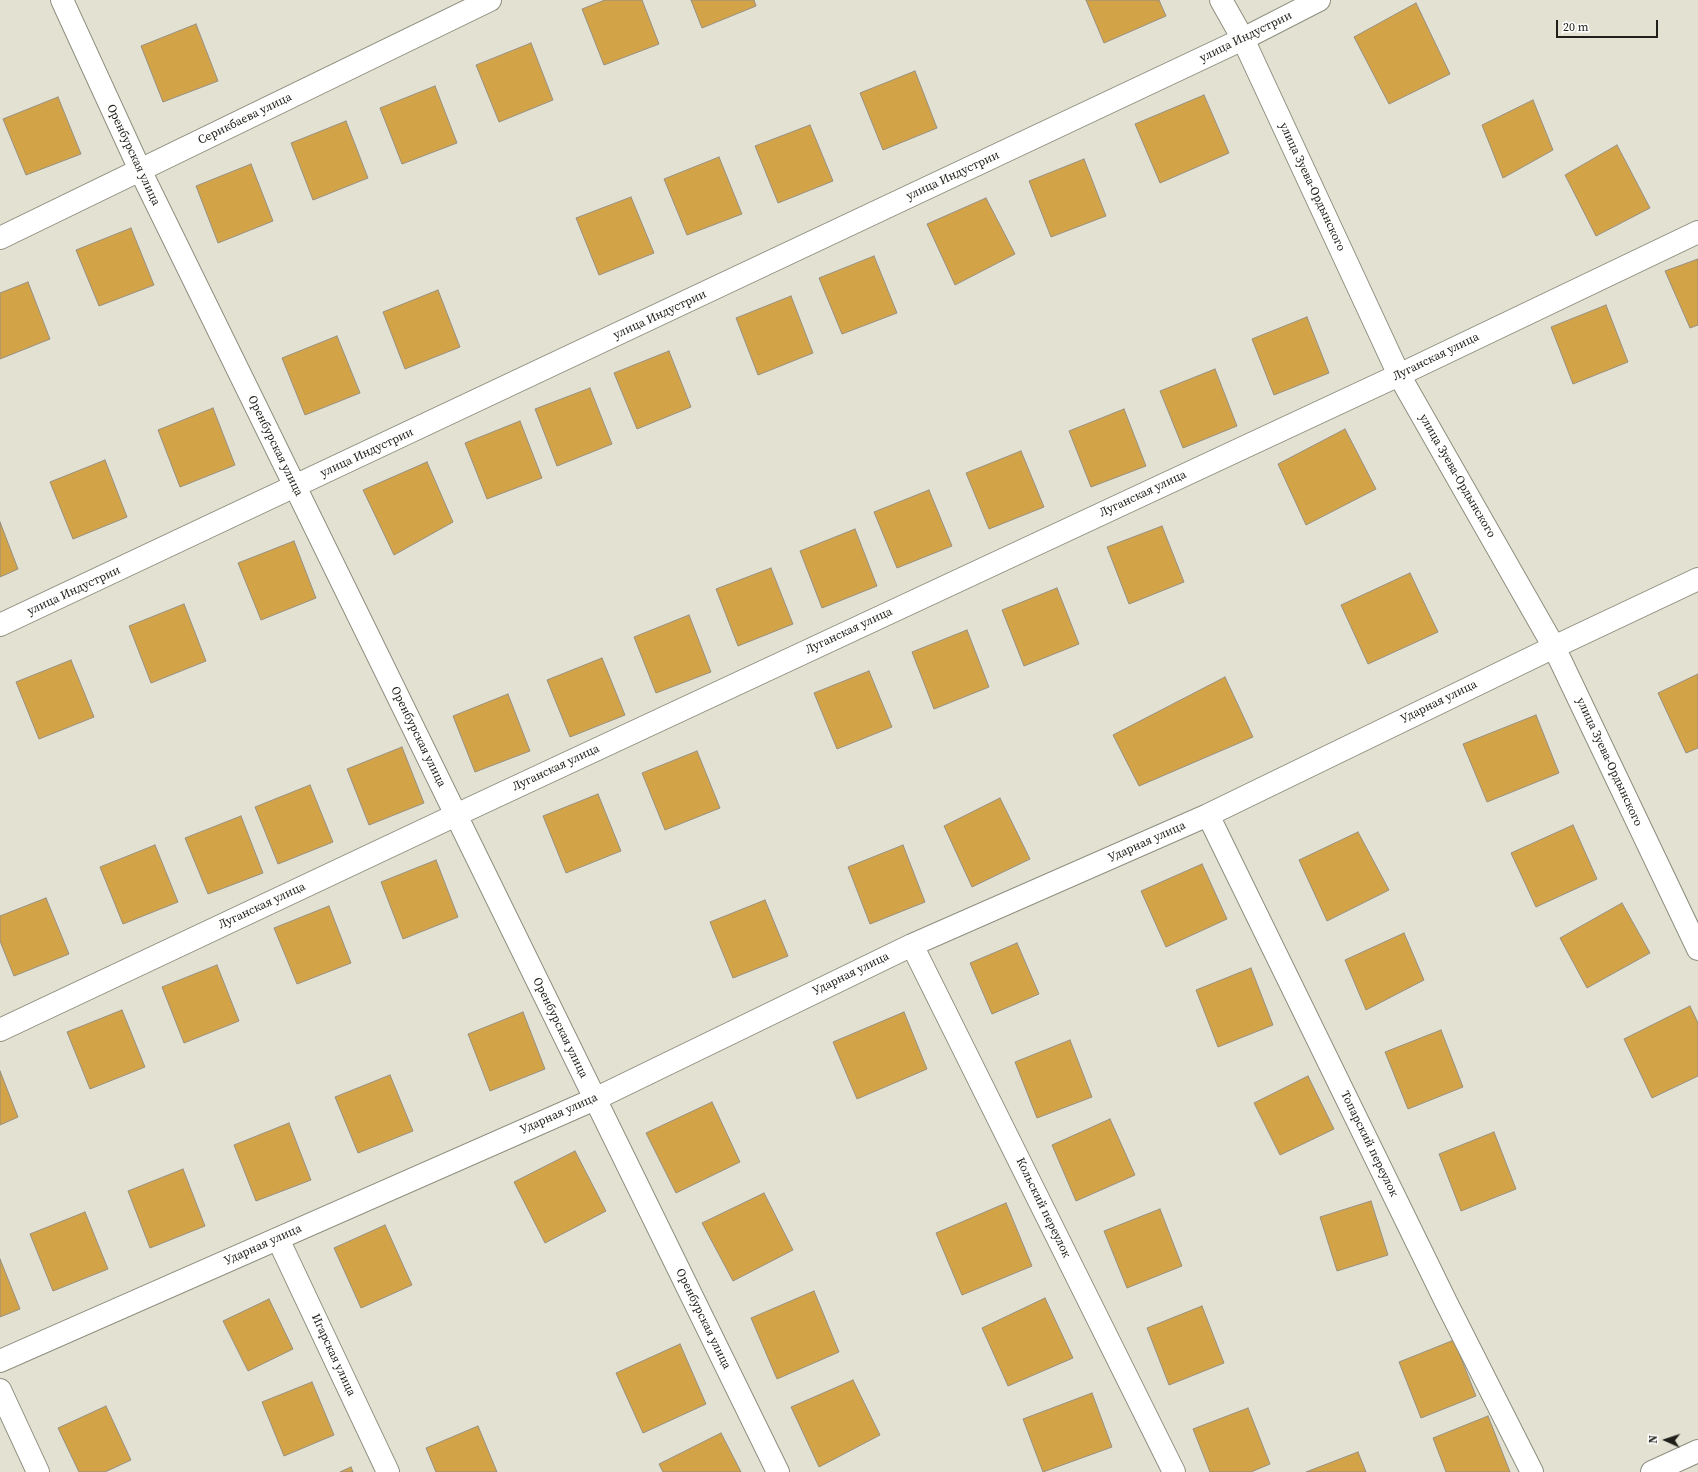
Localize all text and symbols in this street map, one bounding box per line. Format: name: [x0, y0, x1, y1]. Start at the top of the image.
street label: улица Индустрии: [1197, 8, 1295, 66]
scale bar: [1558, 12, 1660, 38]
text: 20 m: [1563, 19, 1589, 35]
street label: Серикбаева улица: [196, 90, 294, 148]
street label: Оренбурская улица: [103, 102, 163, 208]
street label: улица Зуева-Ордынского: [1276, 120, 1348, 254]
street label: улица Индустрии: [904, 148, 1002, 204]
street label: улица Индустрии: [611, 287, 709, 343]
street label: Луганская улица: [1390, 330, 1482, 384]
street label: Оренбурская улица: [244, 393, 306, 499]
street label: улица Зуева-Ордынского: [1416, 412, 1498, 540]
street label: улица Индустрии: [318, 425, 416, 481]
street label: Луганская улица: [1097, 468, 1189, 520]
street label: улица Индустрии: [25, 563, 123, 619]
street label: Луганская улица: [803, 605, 895, 657]
street label: Ударная улица: [1398, 677, 1480, 727]
street label: Оренбурская улица: [387, 684, 449, 790]
street label: улица Зуева-Ордынского: [1573, 695, 1645, 829]
street label: Луганская улица: [510, 742, 602, 794]
street label: Ударная улица: [1106, 819, 1188, 865]
street label: Луганская улица: [216, 880, 308, 932]
street label: Ударная улица: [810, 949, 892, 999]
street label: Оренбурская улица: [529, 975, 591, 1081]
street label: Топарский переулок: [1337, 1089, 1401, 1199]
street label: Ударная улица: [518, 1091, 600, 1137]
street label: Кольский переулок: [1013, 1156, 1073, 1260]
street label: Ударная улица: [222, 1222, 304, 1268]
street label: Оренбурская улица: [672, 1266, 734, 1372]
street label: Игарская улица: [308, 1312, 358, 1398]
north arrow: [1646, 1420, 1686, 1460]
text: N: [1646, 1435, 1661, 1444]

